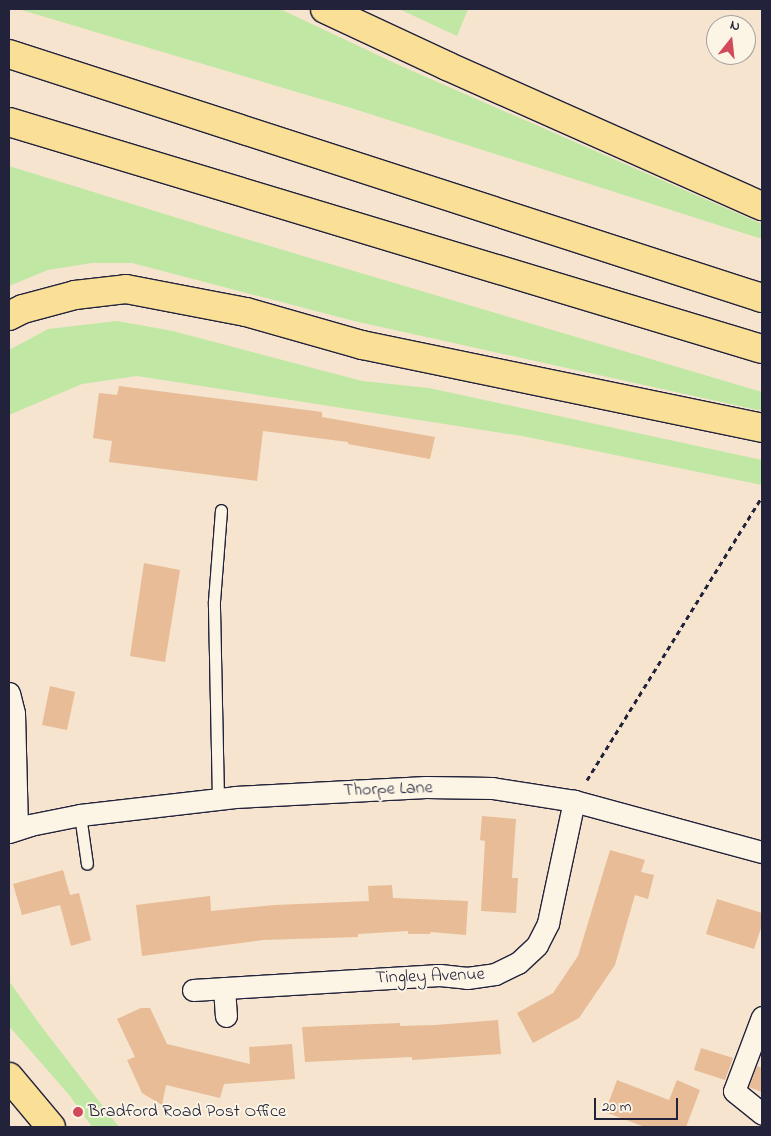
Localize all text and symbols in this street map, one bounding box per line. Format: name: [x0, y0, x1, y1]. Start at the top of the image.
north arrow: [706, 15, 756, 65]
text: N: [728, 15, 742, 37]
street label: Thorpe Lane: [343, 778, 433, 802]
street label: Tingley Avenue: [375, 964, 485, 990]
scale bar: [596, 1088, 680, 1120]
text: 20 m: [602, 1096, 631, 1118]
place label: Bradford Road Post Office: [88, 1101, 286, 1123]
marker: Bradford Road Post Office: [72, 1106, 84, 1118]

